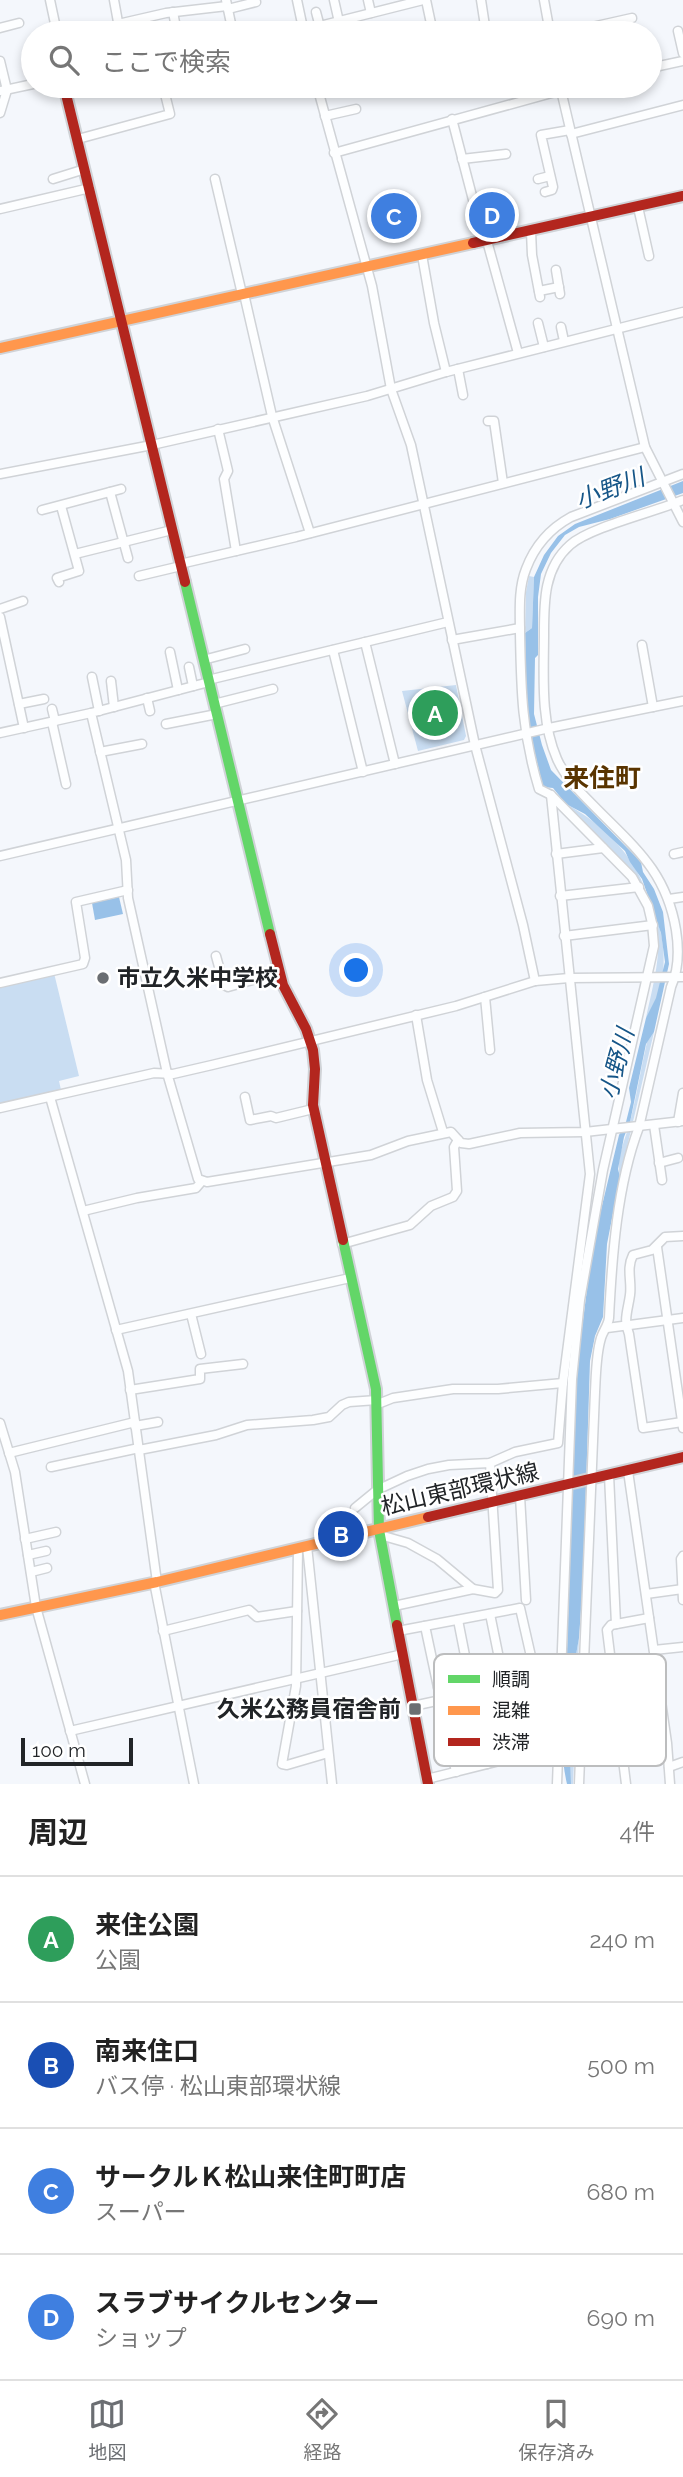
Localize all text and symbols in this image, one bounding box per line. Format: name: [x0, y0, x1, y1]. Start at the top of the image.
search box: [21, 21, 662, 98]
icon: search: [45, 41, 83, 79]
text: ここで検索: [101, 47, 231, 77]
pin: D: [469, 189, 515, 241]
pin: C: [371, 190, 417, 242]
water label: 小野川: [571, 461, 651, 515]
pin: A: [412, 687, 458, 739]
district label: 来住町: [563, 763, 641, 793]
your location: [339, 953, 373, 987]
place label: 市立久米中学校: [117, 964, 278, 991]
marker: 市立久米中学校: [95, 970, 111, 986]
water label: 小野川: [593, 1022, 641, 1102]
street label: 松山東部環状線: [378, 1457, 541, 1520]
pin: B: [318, 1508, 364, 1560]
legend: [434, 1654, 666, 1766]
text: 順調: [492, 1668, 530, 1690]
place label: 久米公務員宿舎前: [217, 1695, 401, 1722]
text: 混雑: [492, 1699, 530, 1721]
marker: 久米公務員宿舎前: [407, 1701, 423, 1717]
text: 渋滞: [492, 1731, 530, 1753]
scale bar: [21, 1735, 133, 1767]
text: 100 m: [32, 1739, 86, 1761]
text: 周辺: [28, 1815, 88, 1850]
text: 4件: [619, 1818, 655, 1845]
text: 来住公園: [95, 1910, 199, 1940]
text: A: [43, 1926, 59, 1953]
text: 240 m: [589, 1926, 655, 1953]
text: 公園: [95, 1946, 141, 1973]
text: 南来住口: [95, 2036, 199, 2066]
text: B: [43, 2052, 59, 2079]
text: 500 m: [587, 2052, 655, 2079]
text: バス停 · 松山東部環状線: [95, 2072, 341, 2099]
text: サークルＫ松山来住町町店: [95, 2162, 406, 2192]
text: C: [43, 2178, 59, 2205]
text: 680 m: [586, 2178, 655, 2205]
text: スーパー: [95, 2198, 187, 2225]
text: スラブサイクルセンター: [95, 2288, 380, 2318]
text: D: [43, 2304, 59, 2331]
text: 690 m: [587, 2304, 655, 2331]
text: ショップ: [95, 2324, 187, 2351]
tab: 地図: [88, 2395, 127, 2464]
tab: 経路: [303, 2395, 342, 2464]
tab: 保存済み: [518, 2395, 595, 2464]

